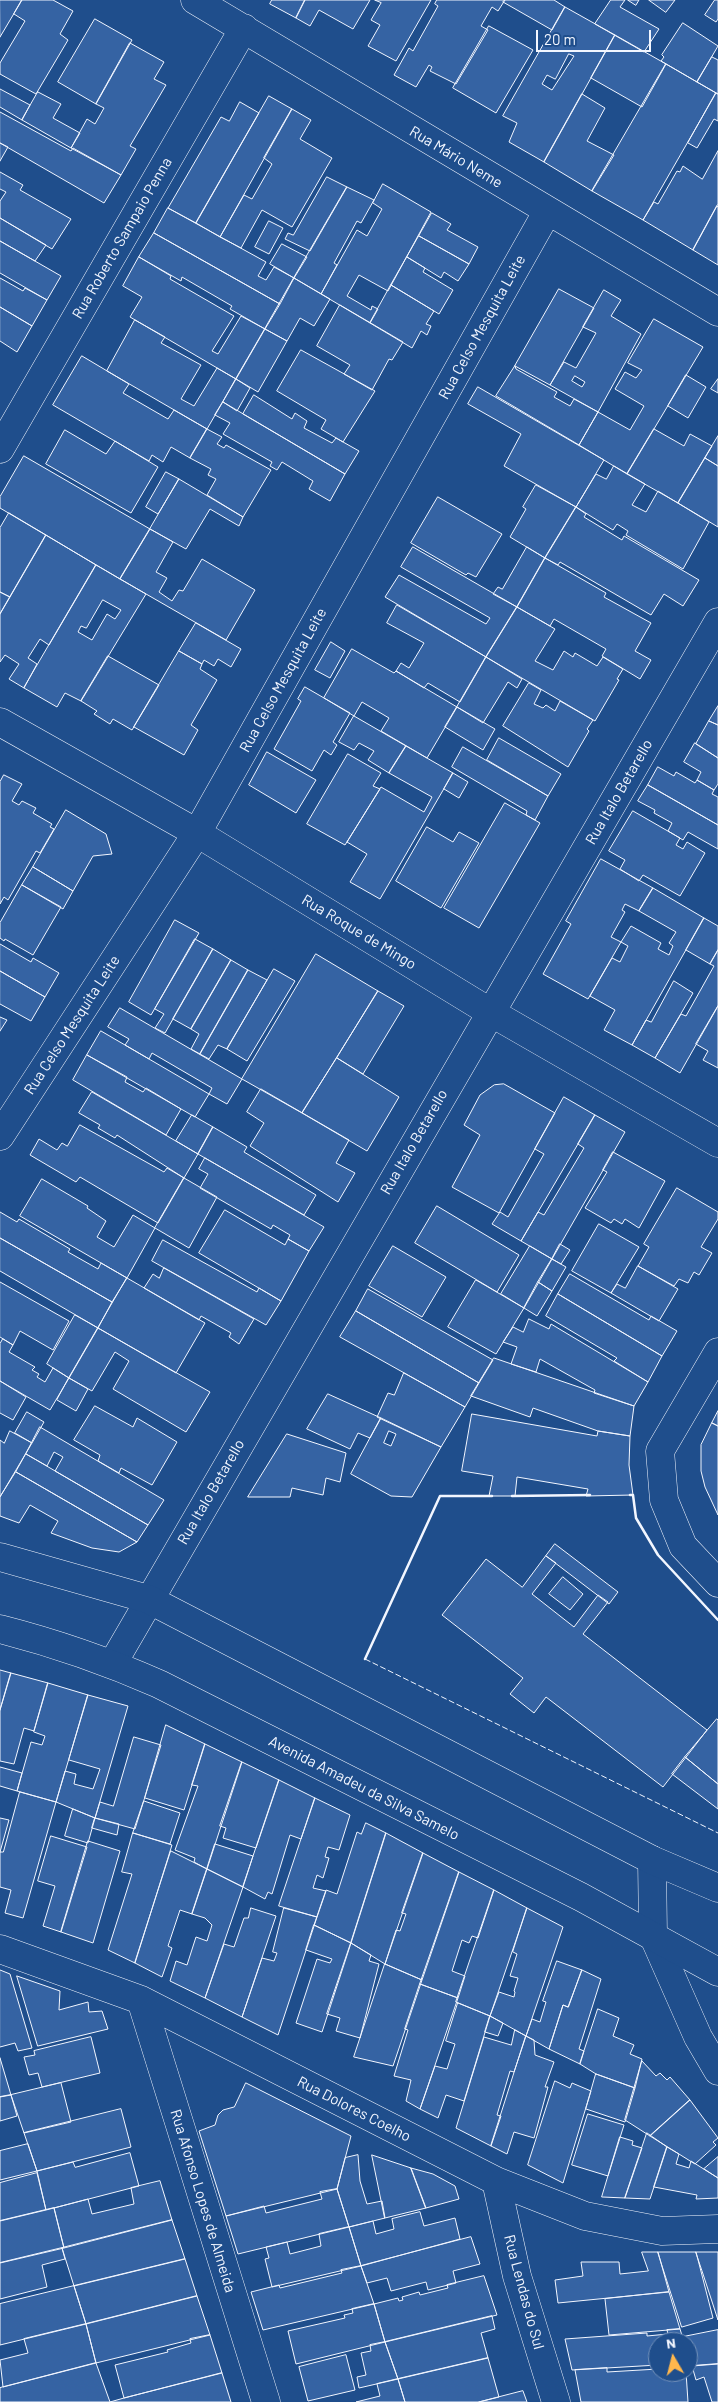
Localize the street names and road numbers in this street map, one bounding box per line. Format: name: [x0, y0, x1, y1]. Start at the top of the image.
street label: Rua Mário Neme: [406, 122, 506, 192]
street label: Rua Roberto Sampaio Penna: [68, 154, 176, 322]
street label: Rua Celso Mesquita Leite: [435, 252, 529, 402]
street label: Rua Celso Mesquita Leite: [236, 605, 330, 755]
street label: Rua Italo Betarello: [582, 736, 656, 848]
street label: Rua Roque de Mingo: [298, 891, 420, 973]
street label: Rua Celso Mesquita Leite: [20, 952, 124, 1098]
street label: Rua Italo Betarello: [377, 1086, 451, 1198]
street label: Rua Italo Betarello: [174, 1436, 248, 1548]
street label: Avenida Amadeu da Silva Samelo: [266, 1732, 462, 1844]
street label: Rua Dolores Coelho: [294, 2073, 414, 2145]
street label: Rua Afonso Lopes de Almeida: [167, 2107, 239, 2295]
street label: Rua Lendas do Sul: [500, 2233, 548, 2351]

